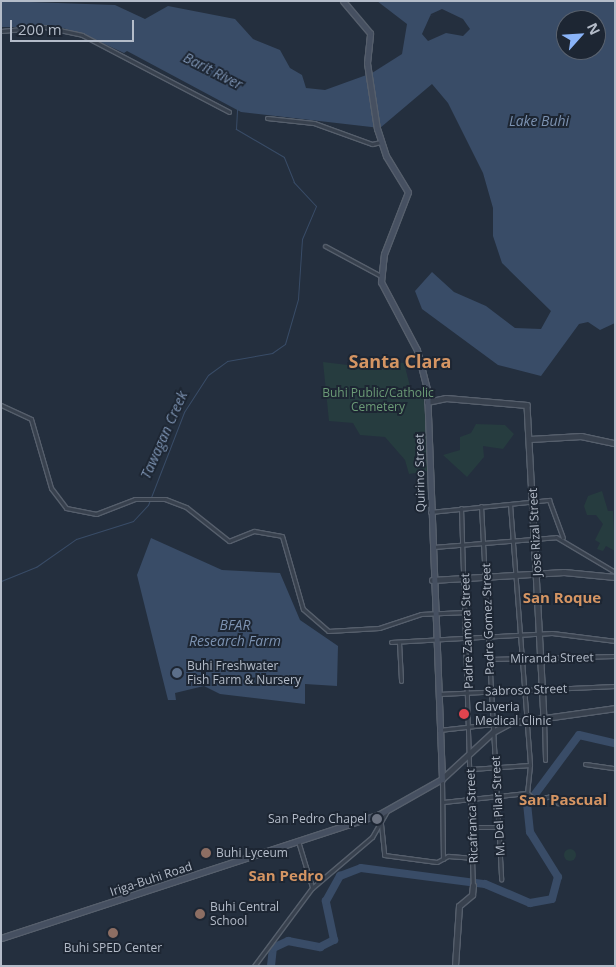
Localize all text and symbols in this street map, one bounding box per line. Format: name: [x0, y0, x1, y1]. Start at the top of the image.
scale bar: [12, 10, 136, 42]
north arrow: [556, 10, 606, 60]
text: 200 m: [18, 19, 62, 39]
text: N: [583, 19, 605, 38]
water label: Barit River: [181, 49, 245, 93]
water label: Lake Buhi: [509, 113, 569, 129]
district label: Santa Clara: [349, 350, 451, 372]
park label: Buhi Public/Catholic Cemetery: [322, 386, 434, 414]
water label: Tawagan Creek: [137, 389, 191, 481]
street label: Quirino Street: [412, 433, 428, 513]
street label: Jose Rizal Street: [525, 487, 545, 577]
street label: Padre Gomez Street: [479, 563, 497, 675]
street label: Padre Zamora Street: [458, 573, 476, 689]
district label: San Roque: [523, 589, 601, 607]
water label: BFAR Research Farm: [189, 617, 281, 650]
street label: Miranda Street: [510, 650, 594, 666]
place label: Buhi Freshwater Fish Farm & Nursery: [187, 659, 301, 687]
marker: Buhi Freshwater Fish Farm & Nursery: [171, 667, 183, 679]
street label: Sabroso Street: [485, 681, 567, 699]
place label: Claveria Medical Clinic: [475, 700, 551, 728]
marker: Claveria Medical Clinic: [457, 707, 471, 721]
street label: M. Del Pilar Street: [488, 756, 508, 856]
street label: Ricafranca Street: [463, 768, 481, 864]
district label: San Pascual: [519, 791, 607, 809]
place label: San Pedro Chapel: [268, 812, 367, 826]
marker: San Pedro Chapel: [371, 813, 383, 825]
place label: Buhi Lyceum: [216, 846, 288, 860]
marker: Buhi Lyceum: [200, 847, 212, 859]
street label: Iriga-Buhi Road: [108, 859, 194, 899]
district label: San Pedro: [249, 867, 323, 885]
place label: Buhi Central School: [210, 900, 279, 928]
marker: Buhi Central School: [194, 908, 206, 920]
marker: Buhi SPED Center: [107, 927, 119, 939]
place label: Buhi SPED Center: [64, 941, 162, 955]

